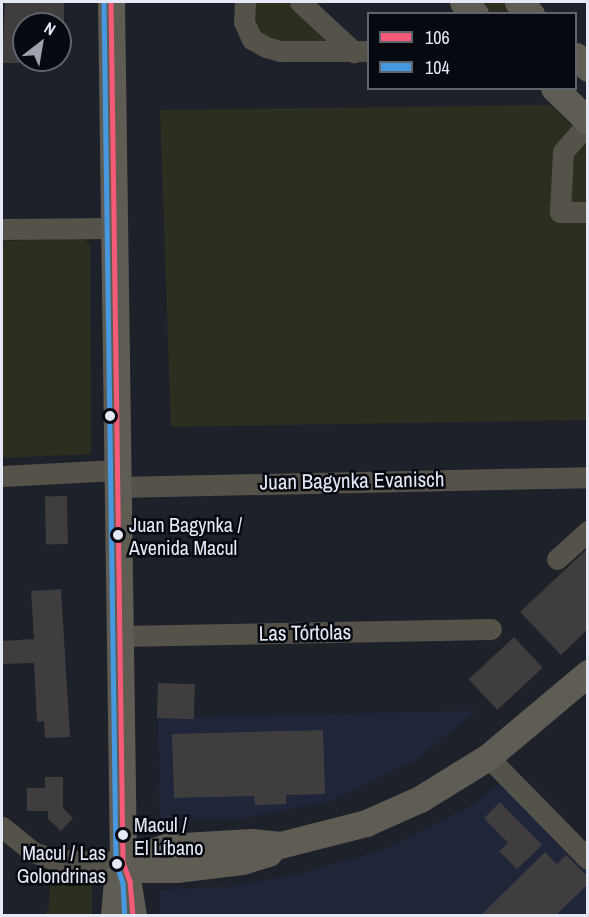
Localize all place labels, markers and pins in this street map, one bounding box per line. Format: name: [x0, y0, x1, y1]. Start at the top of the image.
unlabelled marker: [104, 410, 116, 422]
place label: Juan Bagynka / Avenida Macul: [129, 512, 242, 559]
marker: Juan Bagynka / Avenida Macul: [112, 529, 124, 541]
place label: Macul / El Líbano: [134, 812, 203, 859]
marker: Macul / El Líbano: [117, 829, 129, 841]
place label: Macul / Las Golondrinas: [17, 840, 106, 887]
marker: Macul / Las Golondrinas: [111, 858, 123, 870]

